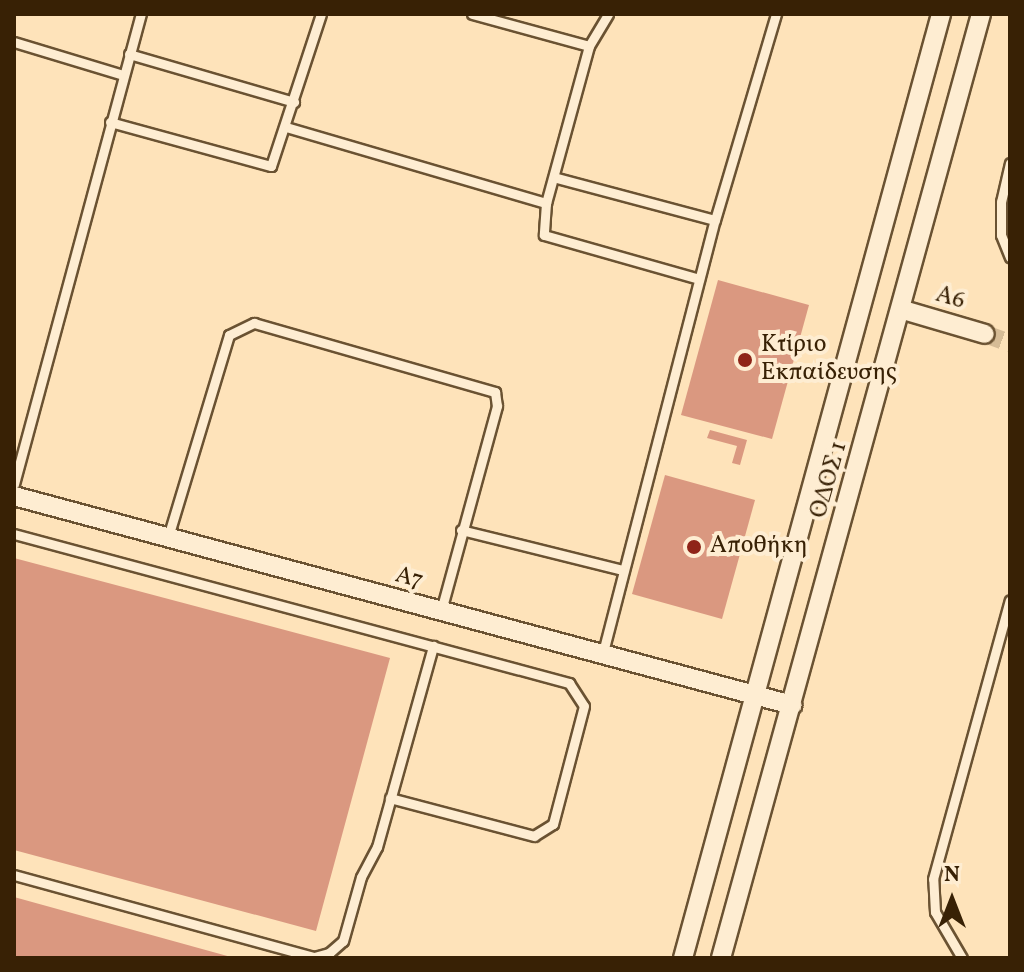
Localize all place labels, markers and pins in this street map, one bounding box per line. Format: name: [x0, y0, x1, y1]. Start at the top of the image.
place label: Κτίριο Εκπαίδευσης: [761, 332, 897, 388]
marker: Κτίριο Εκπαίδευσης: [736, 351, 754, 369]
place label: Αποθήκη: [710, 533, 808, 561]
marker: Αποθήκη: [685, 538, 703, 556]

